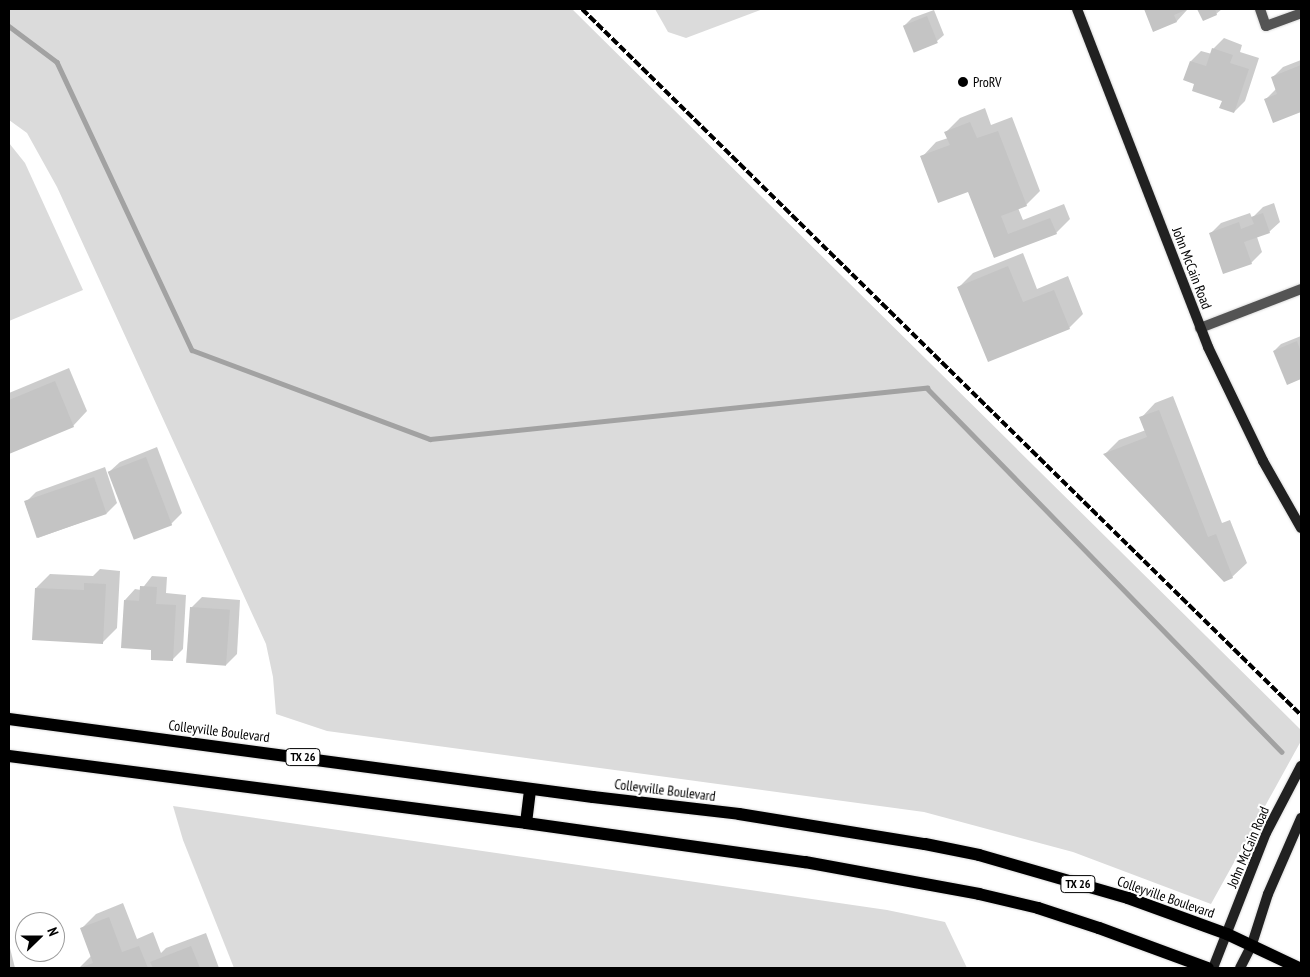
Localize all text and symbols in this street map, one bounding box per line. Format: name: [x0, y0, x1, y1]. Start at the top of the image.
place label: ProRV: [973, 74, 1001, 90]
marker: ProRV: [957, 76, 969, 88]
street label: John McCain Road: [1169, 225, 1215, 311]
street label: Colleyville Boulevard: [167, 716, 271, 746]
road number: TX 26: [284, 748, 322, 766]
street label: Colleyville Boulevard: [613, 775, 717, 805]
street label: John McCain Road: [1223, 804, 1273, 890]
street label: Colleyville Boulevard: [1115, 872, 1217, 922]
road number: TX 26: [1059, 874, 1097, 894]
north arrow: [15, 912, 65, 962]
text: N: [43, 925, 63, 939]

